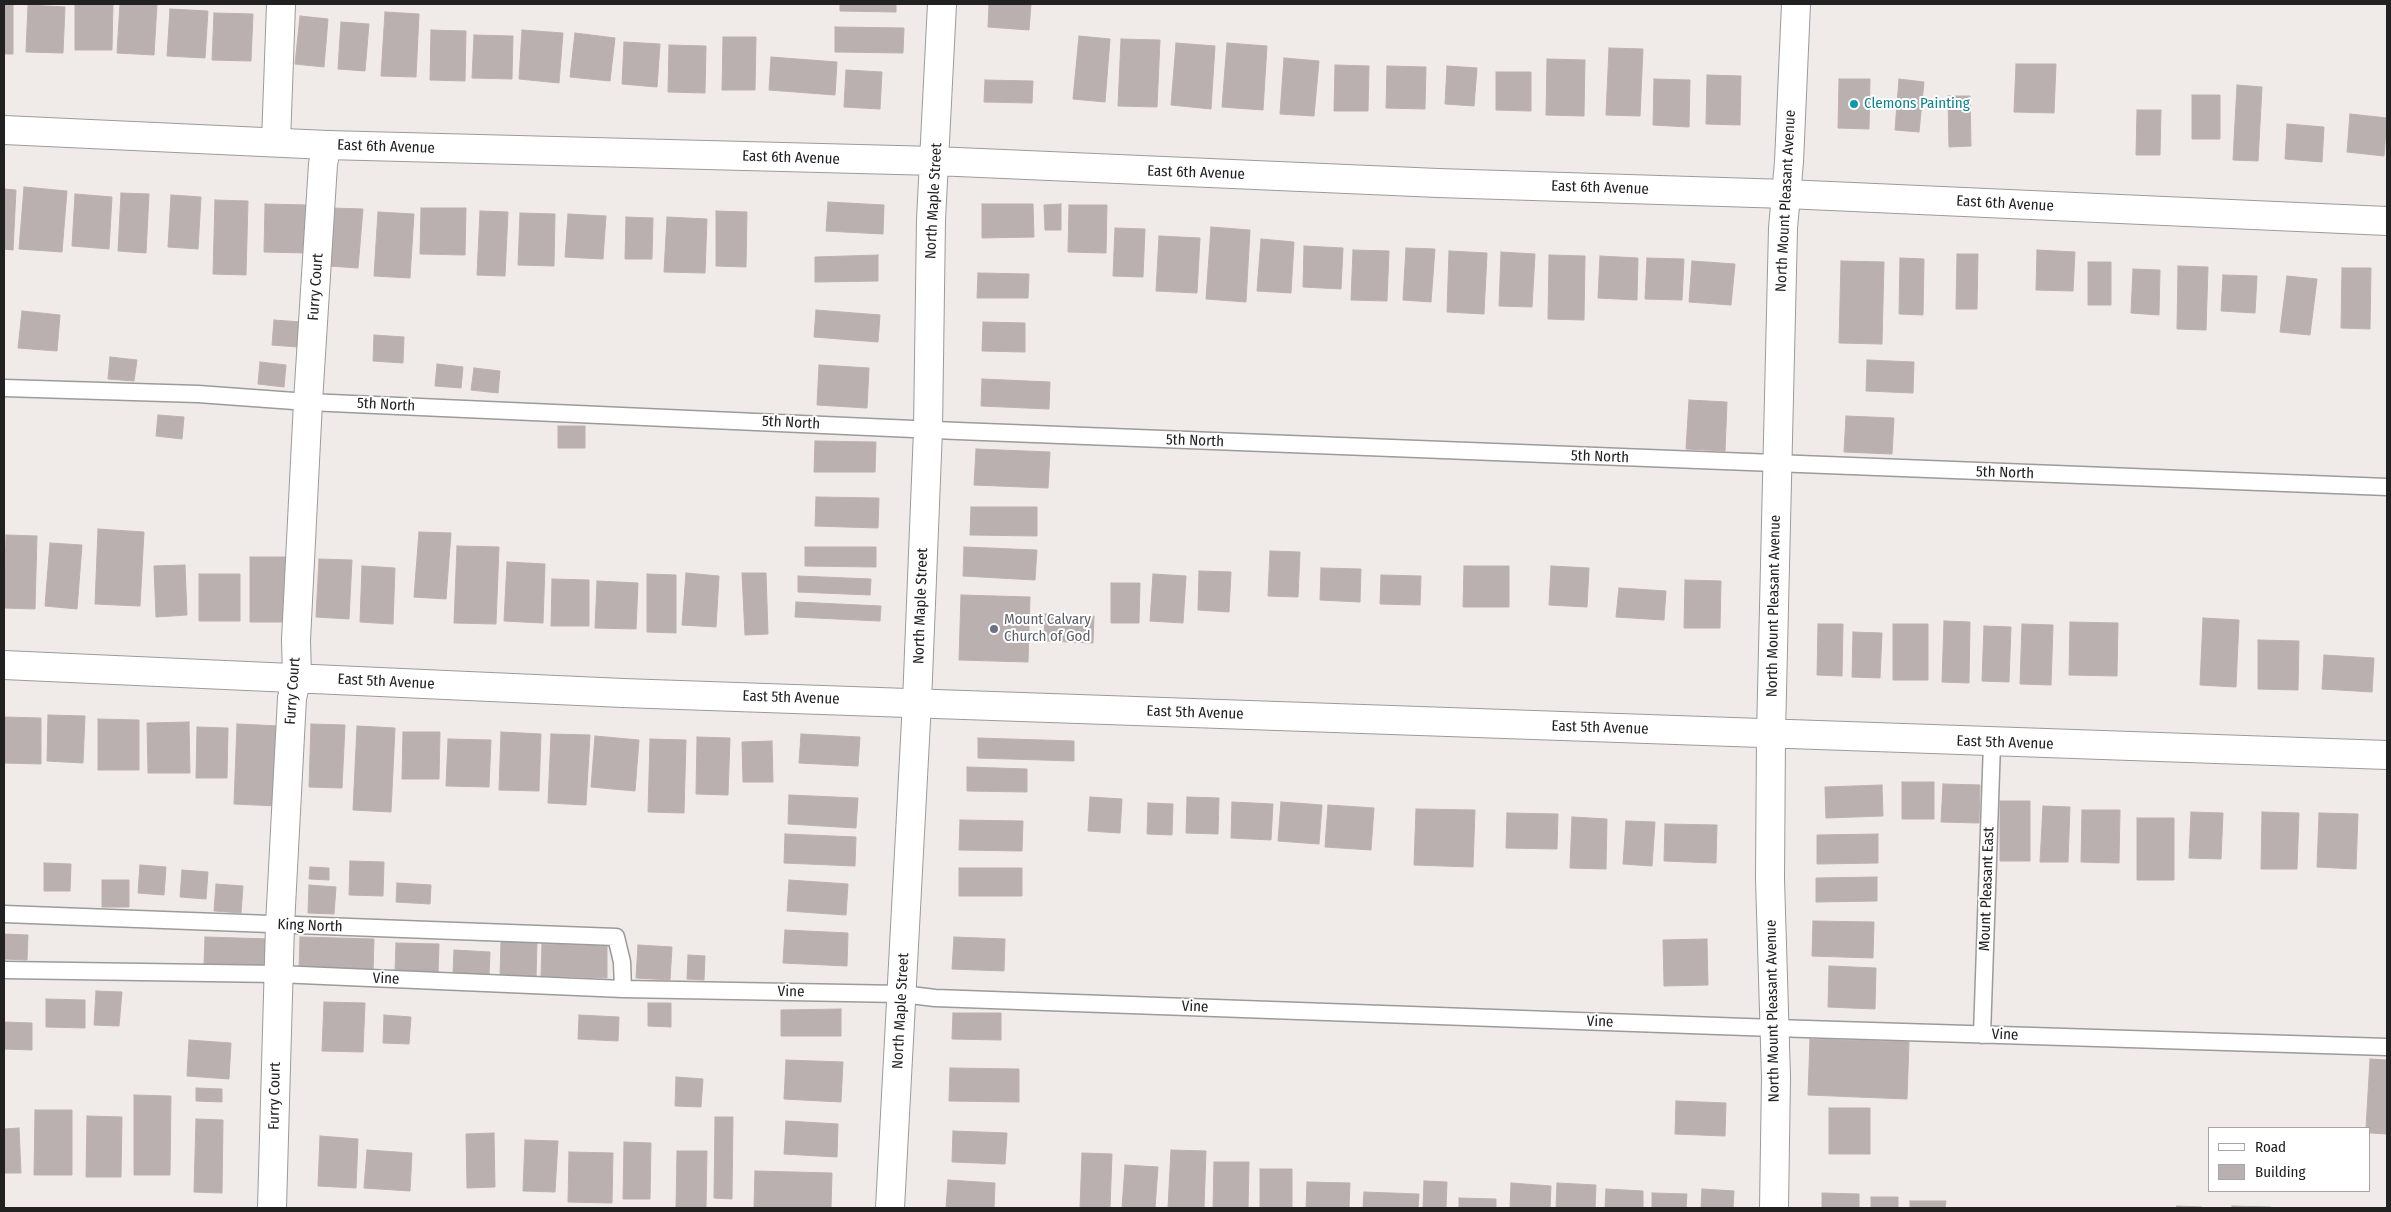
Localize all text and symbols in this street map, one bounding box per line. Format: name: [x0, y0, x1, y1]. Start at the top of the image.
place label: Clemons Painting: [1864, 95, 1970, 113]
marker: Clemons Painting: [1848, 98, 1860, 110]
street label: North Mount Pleasant Avenue: [1772, 109, 1800, 293]
street label: East 6th Avenue: [337, 136, 435, 158]
street label: North Maple Street: [922, 142, 946, 260]
street label: East 6th Avenue: [742, 147, 840, 169]
street label: East 6th Avenue: [1147, 162, 1245, 184]
street label: East 6th Avenue: [1551, 177, 1649, 199]
street label: East 6th Avenue: [1956, 192, 2054, 216]
street label: Furry Court: [305, 253, 327, 321]
street label: 5th North: [356, 394, 416, 416]
street label: 5th North: [761, 412, 821, 434]
street label: 5th North: [1166, 431, 1224, 451]
street label: 5th North: [1571, 447, 1629, 467]
street label: 5th North: [1976, 463, 2034, 483]
street label: North Mount Pleasant Avenue: [1763, 515, 1785, 697]
street label: North Maple Street: [910, 548, 932, 664]
place label: Mount Calvary Church of God: [1004, 611, 1091, 646]
marker: Mount Calvary Church of God: [988, 623, 1000, 635]
street label: Furry Court: [282, 657, 304, 725]
street label: East 5th Avenue: [337, 670, 435, 694]
street label: East 5th Avenue: [742, 687, 840, 709]
street label: East 5th Avenue: [1146, 702, 1244, 724]
street label: East 5th Avenue: [1551, 717, 1649, 739]
street label: East 5th Avenue: [1956, 732, 2054, 754]
street label: Mount Pleasant East: [1976, 827, 1998, 951]
street label: King North: [277, 916, 343, 936]
street label: North Mount Pleasant Avenue: [1762, 920, 1784, 1102]
street label: North Maple Street: [889, 952, 913, 1070]
street label: Vine: [372, 970, 400, 988]
street label: Vine: [777, 983, 805, 1001]
street label: Vine: [1181, 998, 1209, 1016]
street label: Vine: [1586, 1013, 1614, 1031]
street label: Vine: [1991, 1026, 2019, 1044]
street label: Furry Court: [265, 1062, 285, 1130]
legend: [2208, 1127, 2371, 1192]
text: Road: [2255, 1138, 2286, 1156]
text: Building: [2255, 1163, 2306, 1181]

